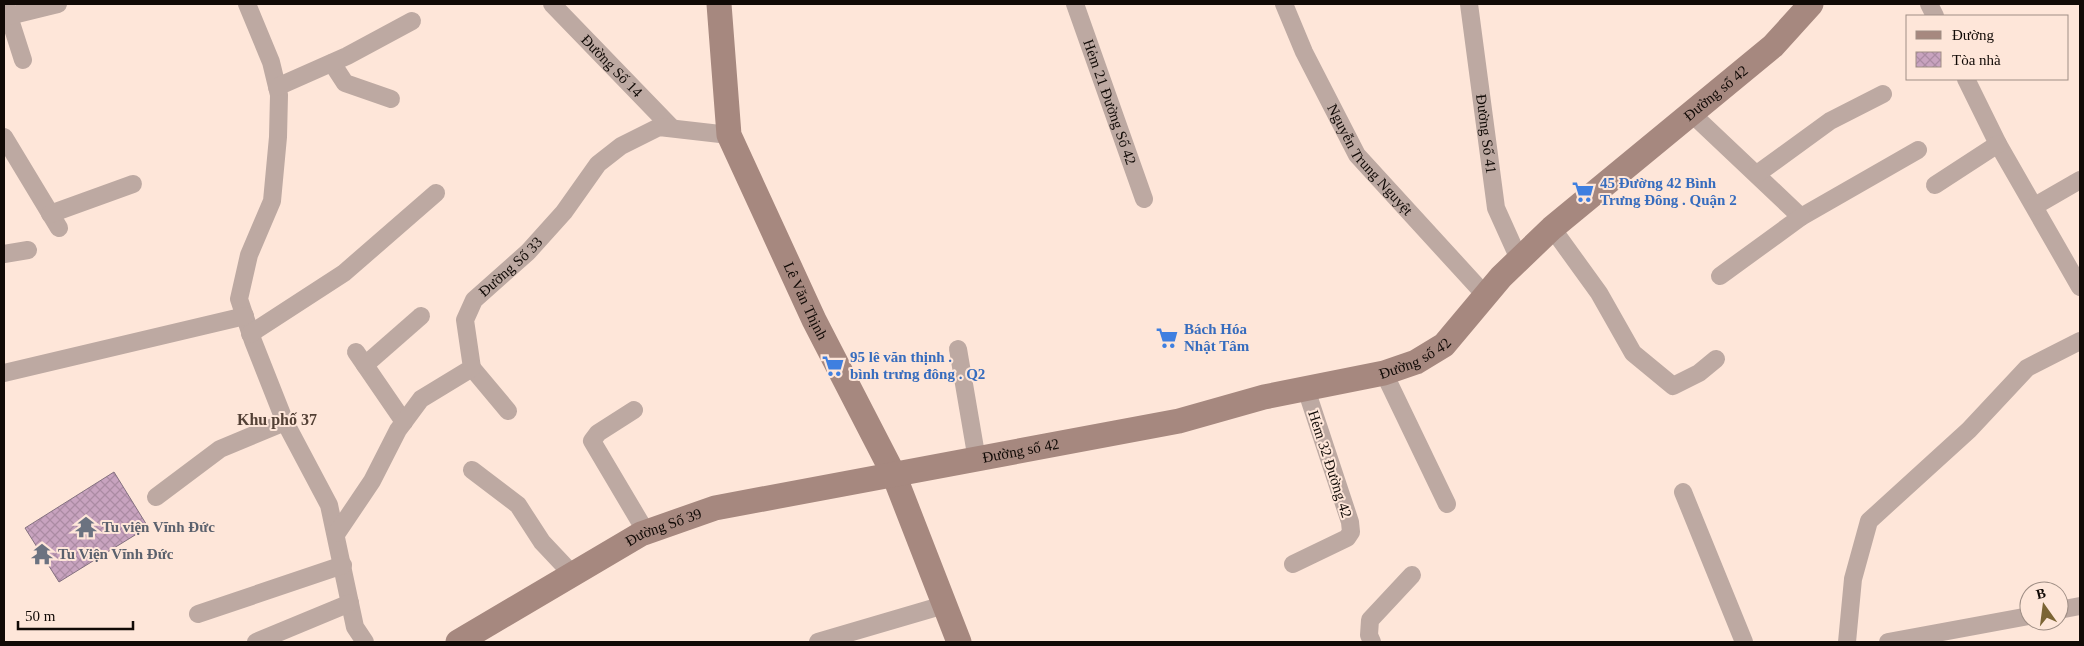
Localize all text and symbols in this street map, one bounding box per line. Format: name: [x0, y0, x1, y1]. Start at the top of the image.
legend: [1906, 15, 2069, 80]
text: Đường: [1952, 27, 1994, 43]
street label: Đường Số 14: [578, 31, 646, 101]
street label: Hẻm 21 Đường Số 42: [1080, 37, 1139, 167]
text: Tòa nhà: [1952, 52, 2001, 68]
street label: Đường số 42: [1681, 62, 1751, 124]
street label: Đường Số 41: [1473, 93, 1499, 175]
street label: Nguyễn Trung Nguyệt: [1324, 101, 1417, 219]
place label: 45 Đường 42 Bình Trưng Đông . Quận 2: [1600, 175, 1737, 208]
supermarket icon: 45 Đường 42 Bình Trưng Đông . Quận 2: [1570, 179, 1596, 205]
street label: Đường Số 33: [476, 234, 545, 300]
street label: Lê Văn Thịnh: [781, 260, 831, 343]
place label: Bách Hóa Nhật Tâm: [1184, 321, 1250, 354]
supermarket icon: Bách Hóa Nhật Tâm: [1154, 325, 1180, 351]
street label: Đường số 42: [1377, 335, 1454, 382]
place label: 95 lê văn thịnh . bình trưng đông . Q2: [850, 349, 985, 382]
supermarket icon: 95 lê văn thịnh . bình trưng đông . Q2: [820, 353, 846, 379]
street label: Hẻm 32 Đường 42: [1305, 408, 1355, 520]
district label: Khu phố 37: [237, 411, 317, 429]
street label: Đường số 42: [981, 436, 1060, 466]
street label: Đường Số 39: [623, 505, 704, 549]
temple icon: Tu viện Vĩnh Đức: [73, 514, 99, 540]
place label: Tu viện Vĩnh Đức: [102, 519, 215, 535]
temple icon: Tu Viện Vĩnh Đức: [29, 541, 55, 567]
place label: Tu Viện Vĩnh Đức: [58, 546, 174, 562]
north arrow: [2019, 581, 2069, 631]
text: B: [2035, 585, 2047, 602]
scale bar: [18, 598, 132, 630]
text: 50 m: [25, 608, 56, 624]

